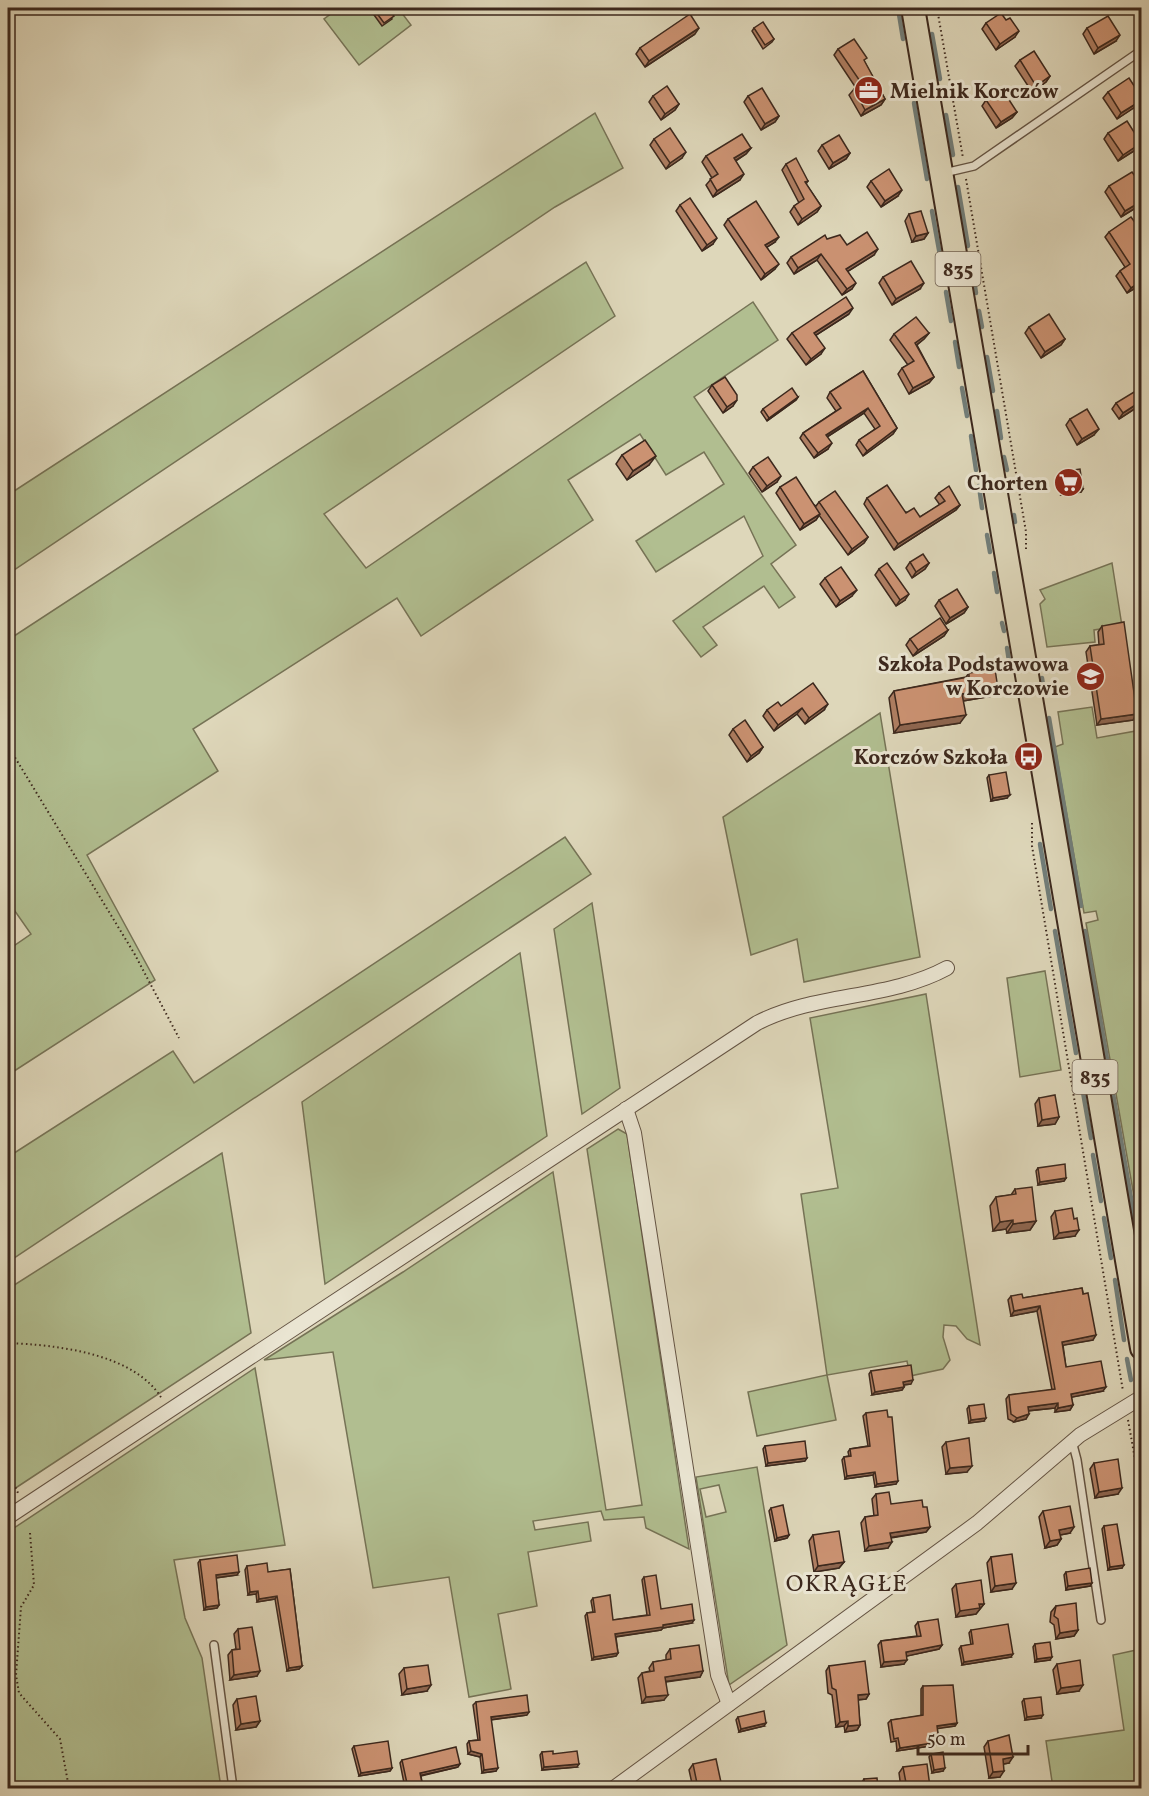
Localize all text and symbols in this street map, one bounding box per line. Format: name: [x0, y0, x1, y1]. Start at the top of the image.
office icon: Mielnik Korczów: [853, 75, 885, 107]
place label: Mielnik Korczów: [890, 78, 1059, 107]
road number: 835: [936, 252, 980, 286]
supermarket icon: Chorten: [1053, 467, 1085, 499]
place label: Chorten: [967, 470, 1048, 499]
place label: Szkoła Podstawowa w Korczowie: [878, 651, 1069, 704]
school or university icon: Szkoła Podstawowa w Korczowie: [1074, 660, 1106, 692]
bus stop icon: Korczów Szkoła: [1013, 741, 1045, 773]
place label: Korczów Szkoła: [854, 744, 1008, 773]
road number: 835: [1072, 1060, 1118, 1094]
district label: OKRĄGŁE: [786, 1568, 908, 1602]
scale bar: [918, 1718, 1028, 1756]
text: 50 m: [927, 1728, 966, 1753]

